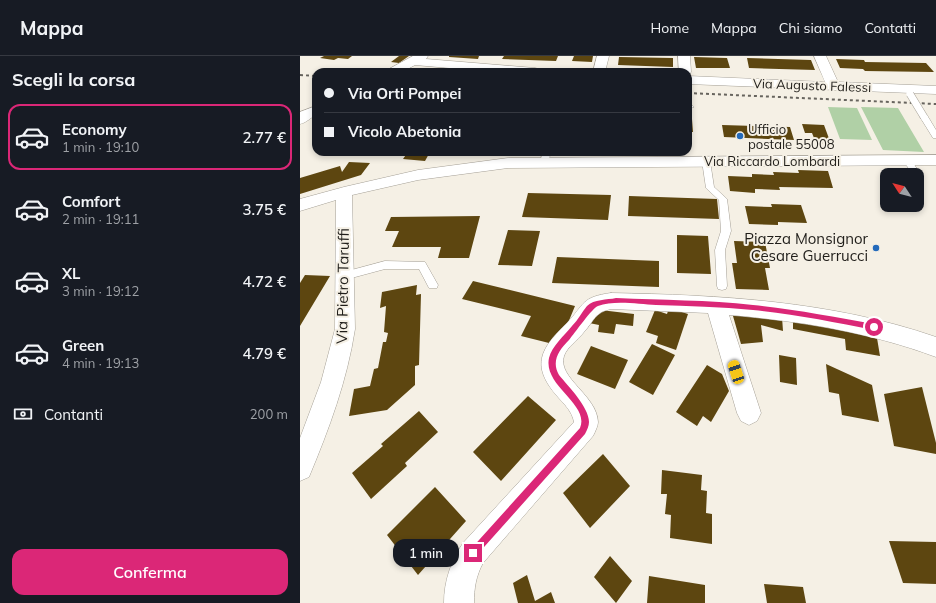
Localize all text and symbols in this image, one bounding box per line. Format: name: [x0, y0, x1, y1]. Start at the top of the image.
text: Mappa: [20, 16, 84, 40]
text: Home: [650, 19, 689, 37]
text: Mappa: [711, 19, 757, 37]
text: Chi siamo: [779, 19, 842, 37]
text: Contatti: [864, 19, 916, 37]
text: Scegli la corsa: [12, 68, 135, 91]
street label: Via Augusto Falessi: [753, 75, 871, 95]
text: Via Orti Pompei: [348, 84, 461, 103]
icon: car: [14, 119, 50, 155]
text: Economy: [62, 120, 127, 139]
place label: Ufficio postale 55008: [748, 121, 835, 152]
text: Vicolo Abetonia: [348, 122, 461, 141]
text: 2.77 €: [242, 128, 286, 147]
marker: Ufficio postale 55008: [735, 131, 745, 141]
text: 1 min · 19:10: [62, 139, 139, 155]
street label: Via Riccardo Lombardi: [704, 153, 840, 169]
north arrow: [880, 168, 924, 212]
map controls: [880, 168, 924, 212]
icon: car: [14, 191, 50, 227]
text: Comfort: [62, 192, 120, 211]
text: 3.75 €: [242, 200, 286, 219]
text: 2 min · 19:11: [62, 211, 139, 227]
street label: Via Pietro Taruffi: [332, 228, 353, 344]
place label: Piazza Monsignor Cesare Guerrucci: [744, 229, 869, 265]
marker: Piazza Monsignor Cesare Guerrucci: [871, 243, 881, 253]
icon: car: [14, 263, 50, 299]
text: XL: [62, 264, 80, 283]
text: 4.72 €: [242, 272, 286, 291]
text: 3 min · 19:12: [62, 283, 139, 299]
route start: [865, 318, 883, 336]
icon: car: [14, 335, 50, 371]
text: Green: [62, 336, 104, 355]
text: 4.79 €: [242, 344, 286, 363]
text: 4 min · 19:13: [62, 355, 139, 371]
car: [727, 359, 745, 385]
icon: cash: [12, 403, 34, 425]
text: Contanti: [44, 405, 103, 424]
text: 200 m: [250, 406, 288, 422]
callout: 1 min: [393, 539, 459, 567]
route end: [464, 544, 482, 562]
text: 1 min: [409, 545, 443, 561]
button: Conferma: [12, 549, 288, 595]

